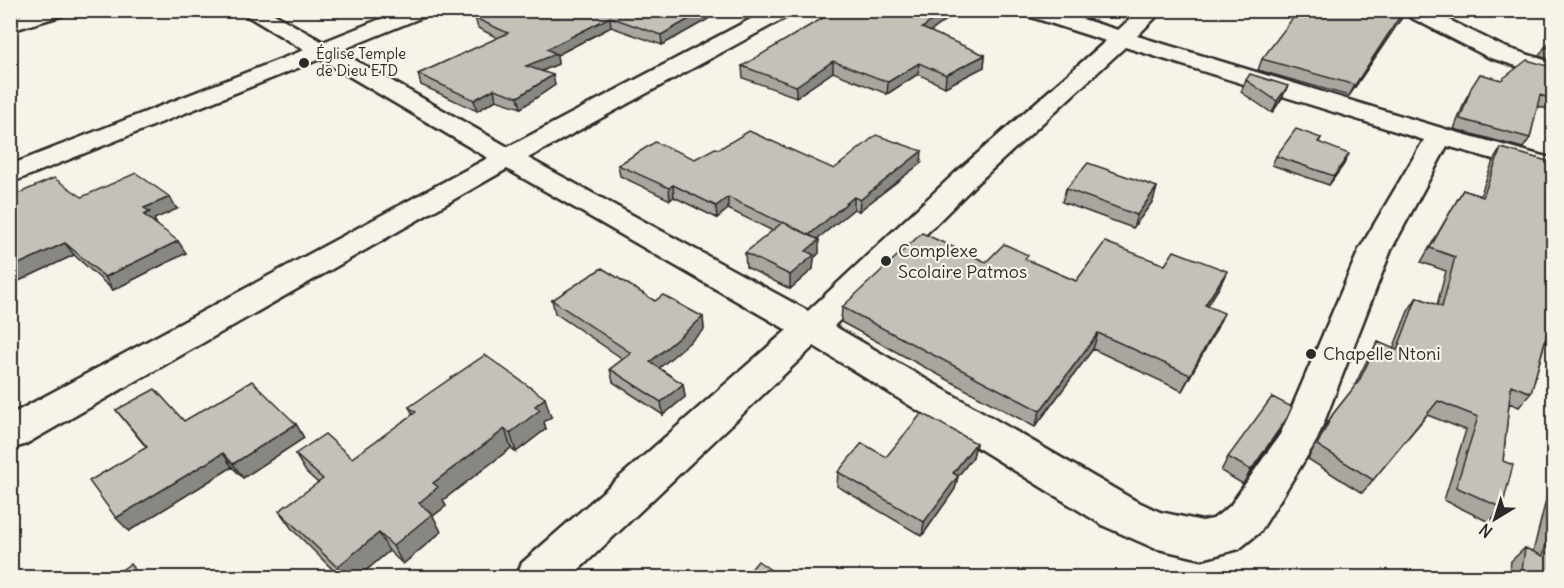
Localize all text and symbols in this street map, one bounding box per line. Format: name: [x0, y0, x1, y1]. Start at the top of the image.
place label: Église Temple de Dieu ETD: [316, 44, 406, 80]
marker: Église Temple de Dieu ETD: [297, 56, 311, 70]
place label: Complexe Scolaire Patmos: [898, 239, 1027, 283]
marker: Complexe Scolaire Patmos: [879, 254, 893, 268]
place label: Chapelle Ntoni: [1323, 342, 1441, 365]
marker: Chapelle Ntoni: [1304, 347, 1318, 361]
north arrow: [1465, 489, 1525, 549]
text: N: [1475, 520, 1496, 542]

